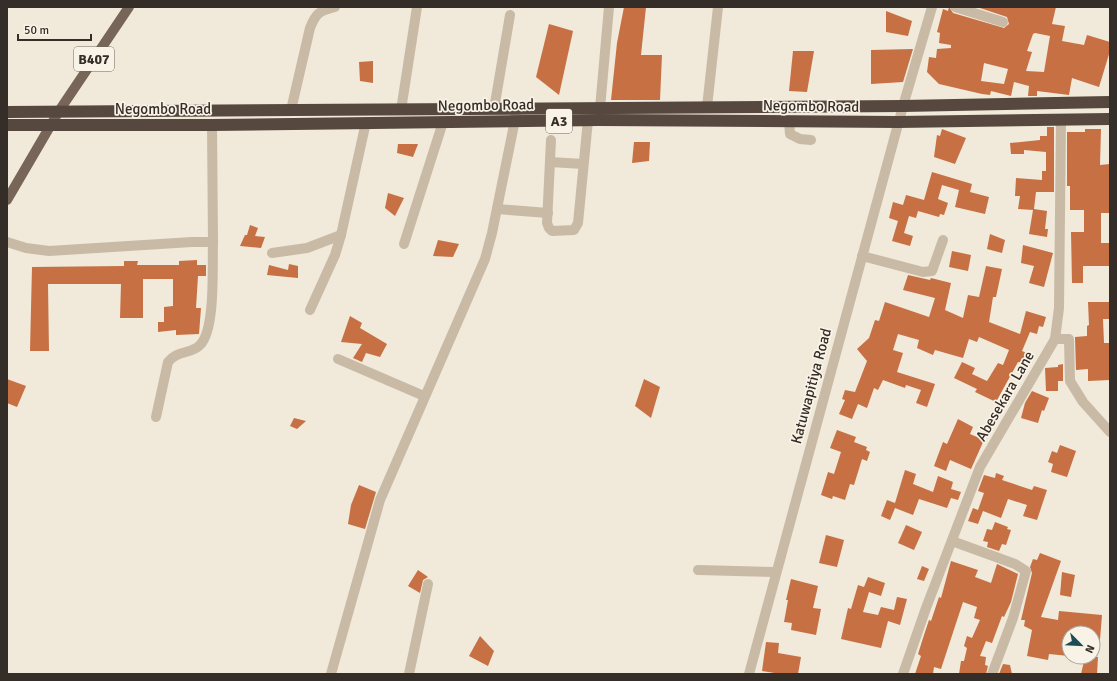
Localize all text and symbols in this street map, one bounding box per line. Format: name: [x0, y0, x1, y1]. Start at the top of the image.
scale bar: [18, 16, 91, 42]
text: 50 m: [24, 23, 49, 38]
road number: B407: [74, 47, 114, 71]
street label: Negombo Road: [438, 95, 534, 115]
street label: Negombo Road: [763, 96, 859, 116]
street label: Negombo Road: [115, 100, 211, 118]
road number: A3: [546, 109, 572, 133]
street label: Katuwapitiya Road: [787, 326, 835, 446]
street label: Abesekara Lane: [972, 348, 1038, 444]
north arrow: [1061, 625, 1101, 665]
text: N: [1082, 643, 1097, 655]

